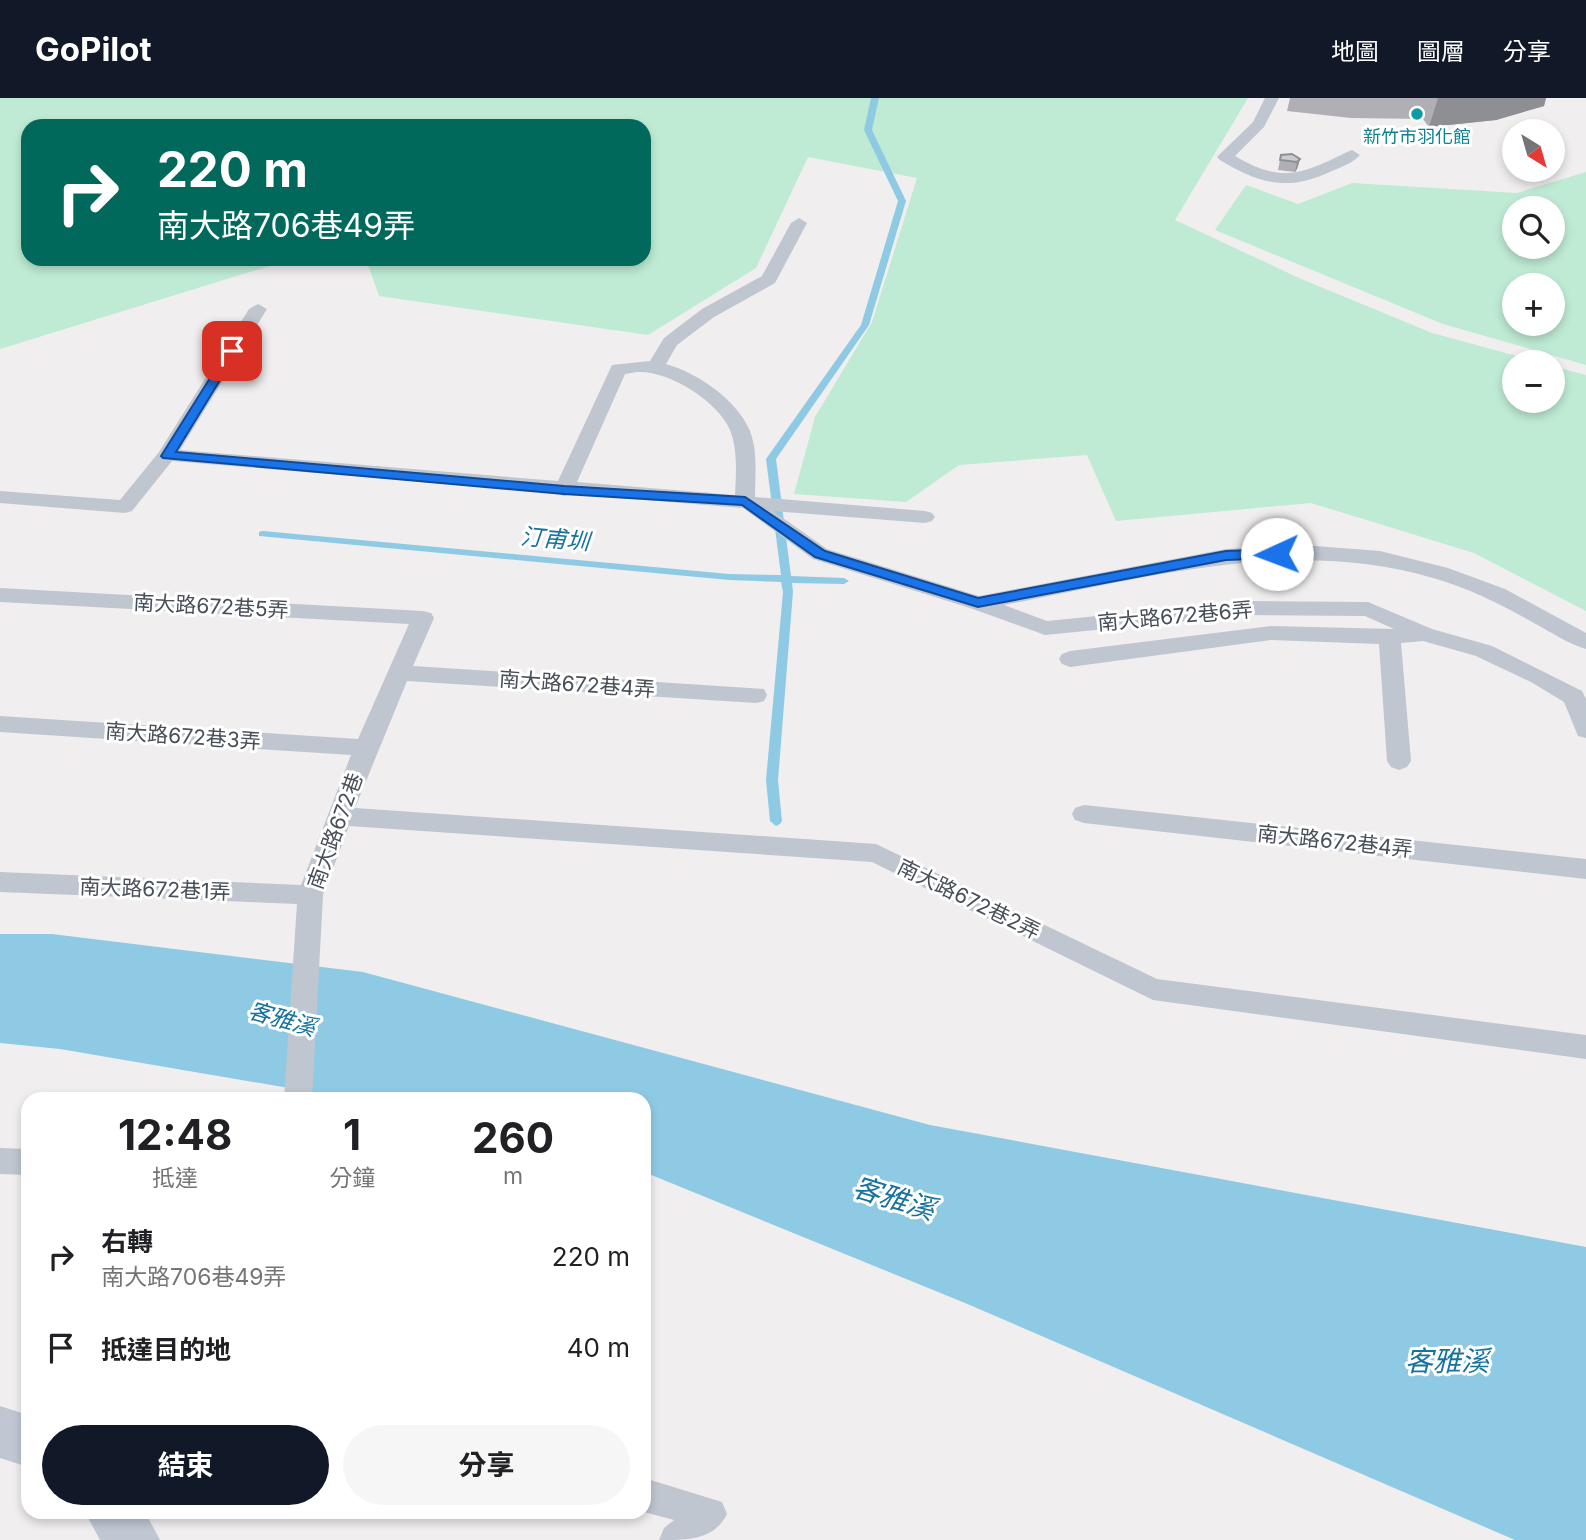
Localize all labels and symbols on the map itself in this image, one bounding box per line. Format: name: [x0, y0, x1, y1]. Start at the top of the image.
marker: 新竹市羽化館: [1409, 106, 1425, 122]
north arrow: [1502, 119, 1564, 182]
place label: 新竹市羽化館: [1363, 126, 1471, 147]
pin: [202, 321, 262, 381]
position arrow: [1240, 517, 1314, 591]
water label: 汀甫圳: [519, 522, 594, 556]
street label: 南大路672巷5弄: [133, 589, 289, 623]
street label: 南大路672巷6弄: [1096, 597, 1254, 635]
street label: 南大路672巷4弄: [498, 666, 656, 702]
street label: 南大路672巷3弄: [104, 718, 262, 754]
street label: 南大路672巷: [302, 770, 368, 892]
street label: 南大路672巷4弄: [1256, 820, 1414, 862]
street label: 南大路672巷2弄: [894, 854, 1044, 944]
street label: 南大路672巷1弄: [79, 874, 231, 904]
water label: 客雅溪: [245, 996, 322, 1043]
water label: 客雅溪: [849, 1169, 943, 1228]
water label: 客雅溪: [1405, 1344, 1493, 1378]

